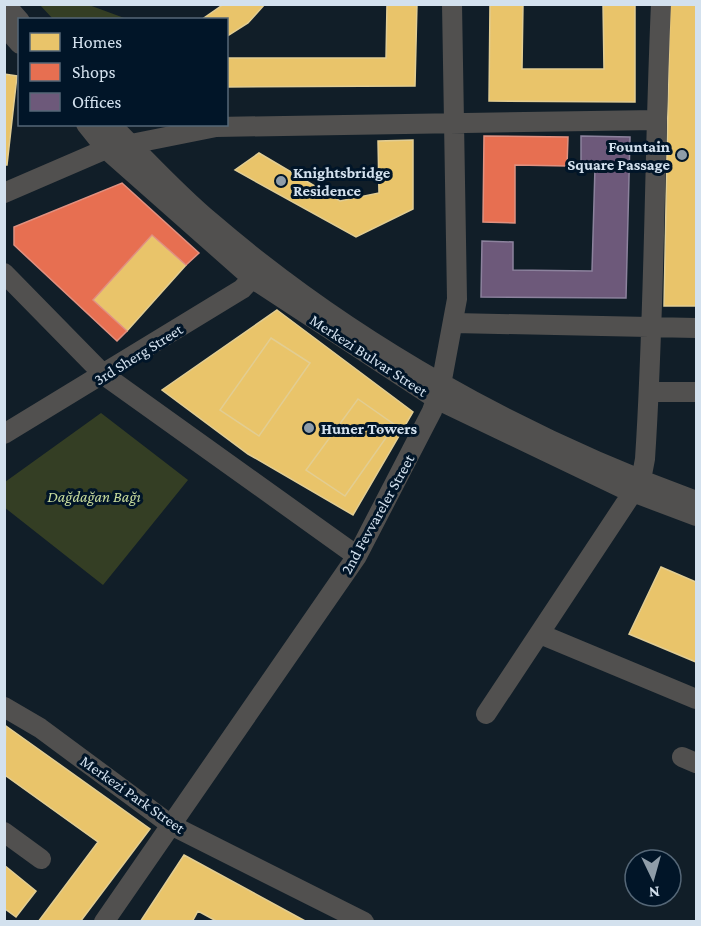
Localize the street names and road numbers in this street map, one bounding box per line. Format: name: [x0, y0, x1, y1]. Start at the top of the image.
street label: Merkezi Bulvar Street: [307, 311, 431, 400]
street label: 3rd Sherg Street: [91, 320, 187, 389]
street label: 2nd Fevvareler Street: [337, 451, 418, 577]
street label: Merkezi Park Street: [77, 752, 189, 837]

